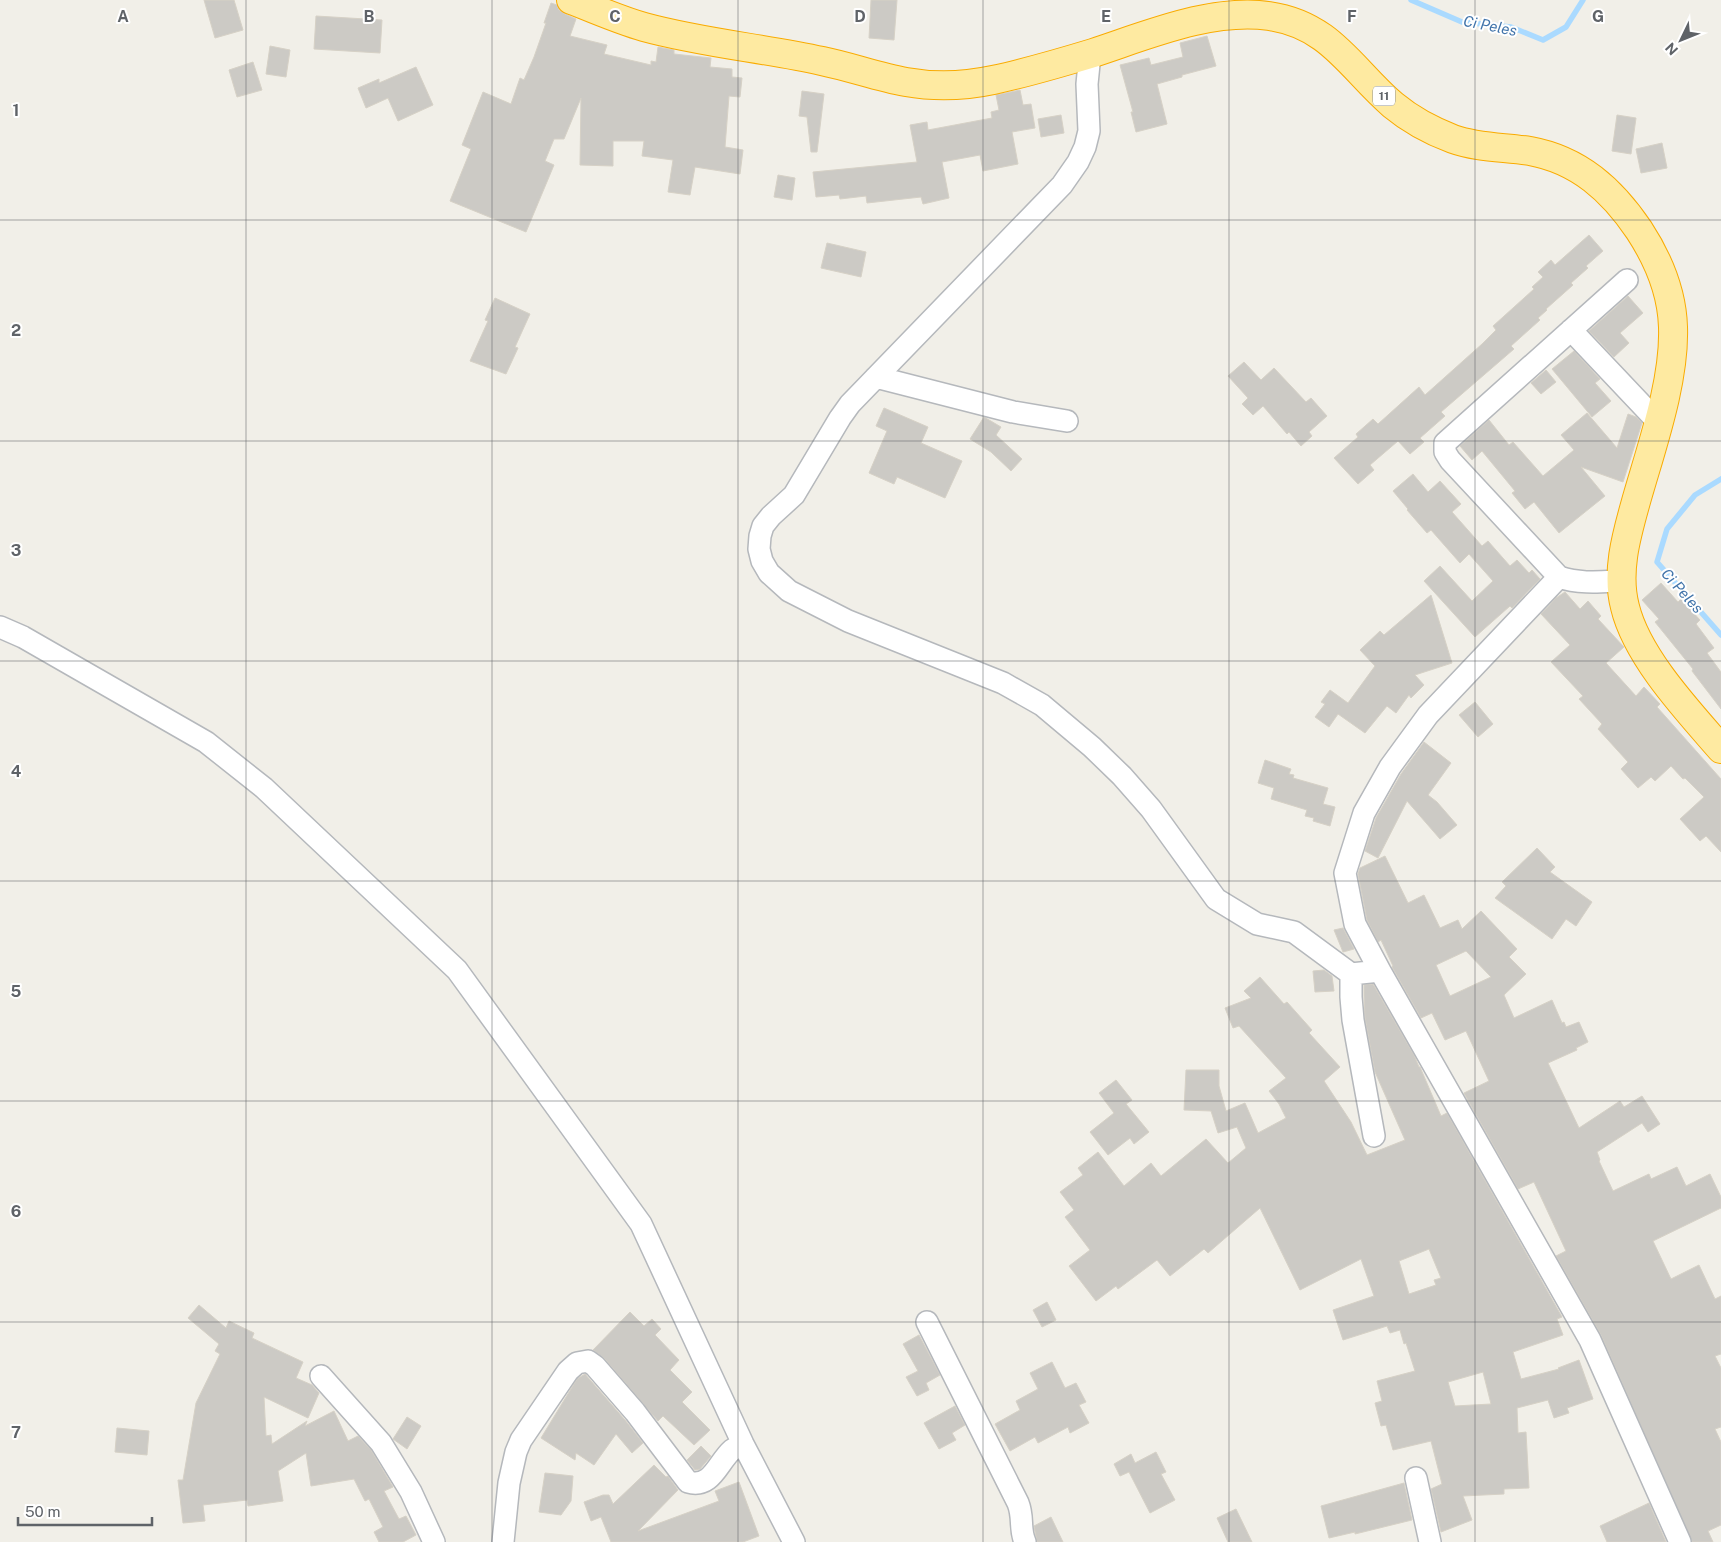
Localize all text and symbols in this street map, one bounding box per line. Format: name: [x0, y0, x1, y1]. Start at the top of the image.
text: A: [117, 7, 129, 26]
text: B: [364, 7, 375, 26]
text: C: [609, 7, 621, 26]
text: D: [854, 7, 866, 26]
text: E: [1101, 7, 1111, 26]
text: F: [1347, 7, 1357, 26]
text: G: [1592, 7, 1604, 26]
water label: Ci Peles: [1462, 12, 1518, 39]
north arrow: [1656, 15, 1706, 65]
text: N: [1662, 39, 1681, 58]
road number: 11: [1373, 86, 1395, 105]
text: 1: [13, 101, 19, 120]
text: 2: [11, 321, 21, 340]
text: 3: [11, 541, 21, 560]
water label: Ci Peles: [1658, 565, 1707, 616]
text: 4: [11, 762, 22, 781]
text: 5: [11, 982, 22, 1001]
text: 6: [11, 1202, 21, 1221]
text: 7: [11, 1423, 21, 1442]
scale bar: [18, 1494, 151, 1526]
text: 50 m: [25, 1503, 60, 1520]

